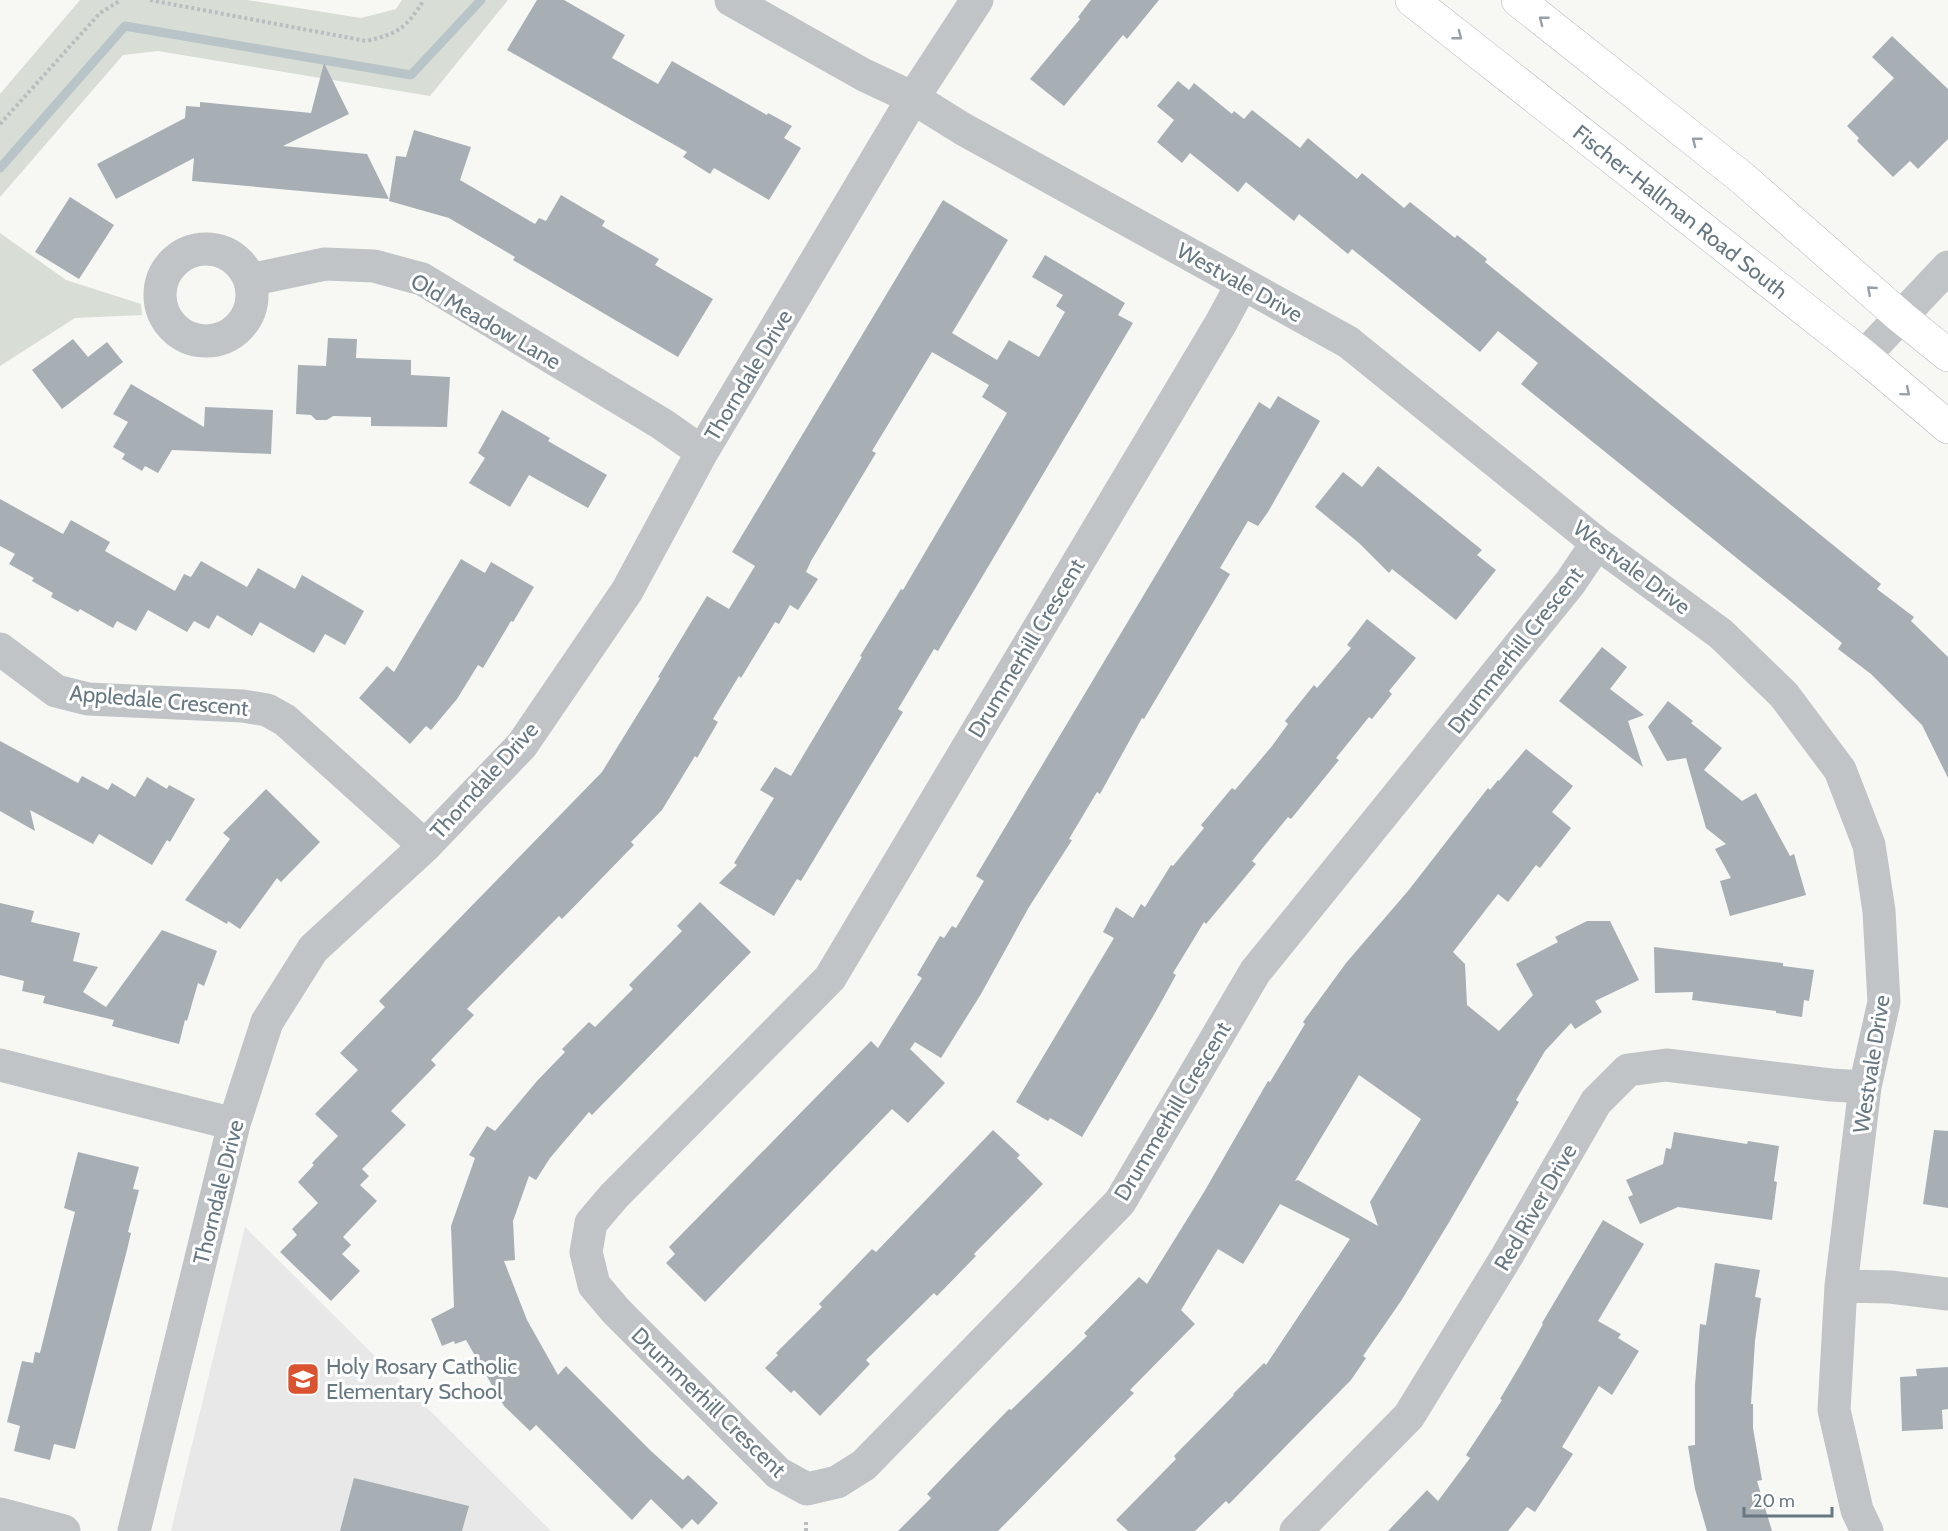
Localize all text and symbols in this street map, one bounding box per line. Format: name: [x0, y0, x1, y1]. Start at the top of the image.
one-way arrow: [1539, 16, 1550, 27]
one-way arrow: [1451, 29, 1462, 40]
street label: Fischer-Hallman Road South: [1567, 119, 1793, 305]
one-way arrow: [1691, 137, 1702, 148]
street label: Westvale Drive: [1172, 237, 1307, 328]
street label: Old Meadow Lane: [406, 268, 566, 375]
one-way arrow: [1867, 287, 1878, 298]
street label: Thorndale Drive: [699, 305, 798, 446]
one-way arrow: [1899, 385, 1910, 396]
street label: Westvale Drive: [1568, 515, 1696, 620]
street label: Drummerhill Crescent: [962, 553, 1091, 743]
street label: Drummerhill Crescent: [1442, 561, 1589, 739]
street label: Appledale Crescent: [68, 679, 250, 722]
street label: Thorndale Drive: [425, 716, 544, 844]
street label: Westvale Drive: [1847, 993, 1896, 1135]
street label: Drummerhill Crescent: [1108, 1016, 1237, 1206]
street label: Thorndale Drive: [187, 1117, 250, 1267]
street label: Red River Drive: [1488, 1139, 1583, 1276]
street label: Drummerhill Crescent: [626, 1322, 792, 1483]
place label: Holy Rosary Catholic Elementary School: [326, 1353, 517, 1405]
school or university icon: Holy Rosary Catholic Elementary School: [285, 1361, 321, 1397]
scale bar: [1744, 1480, 1832, 1518]
text: 20 m: [1753, 1490, 1795, 1512]

